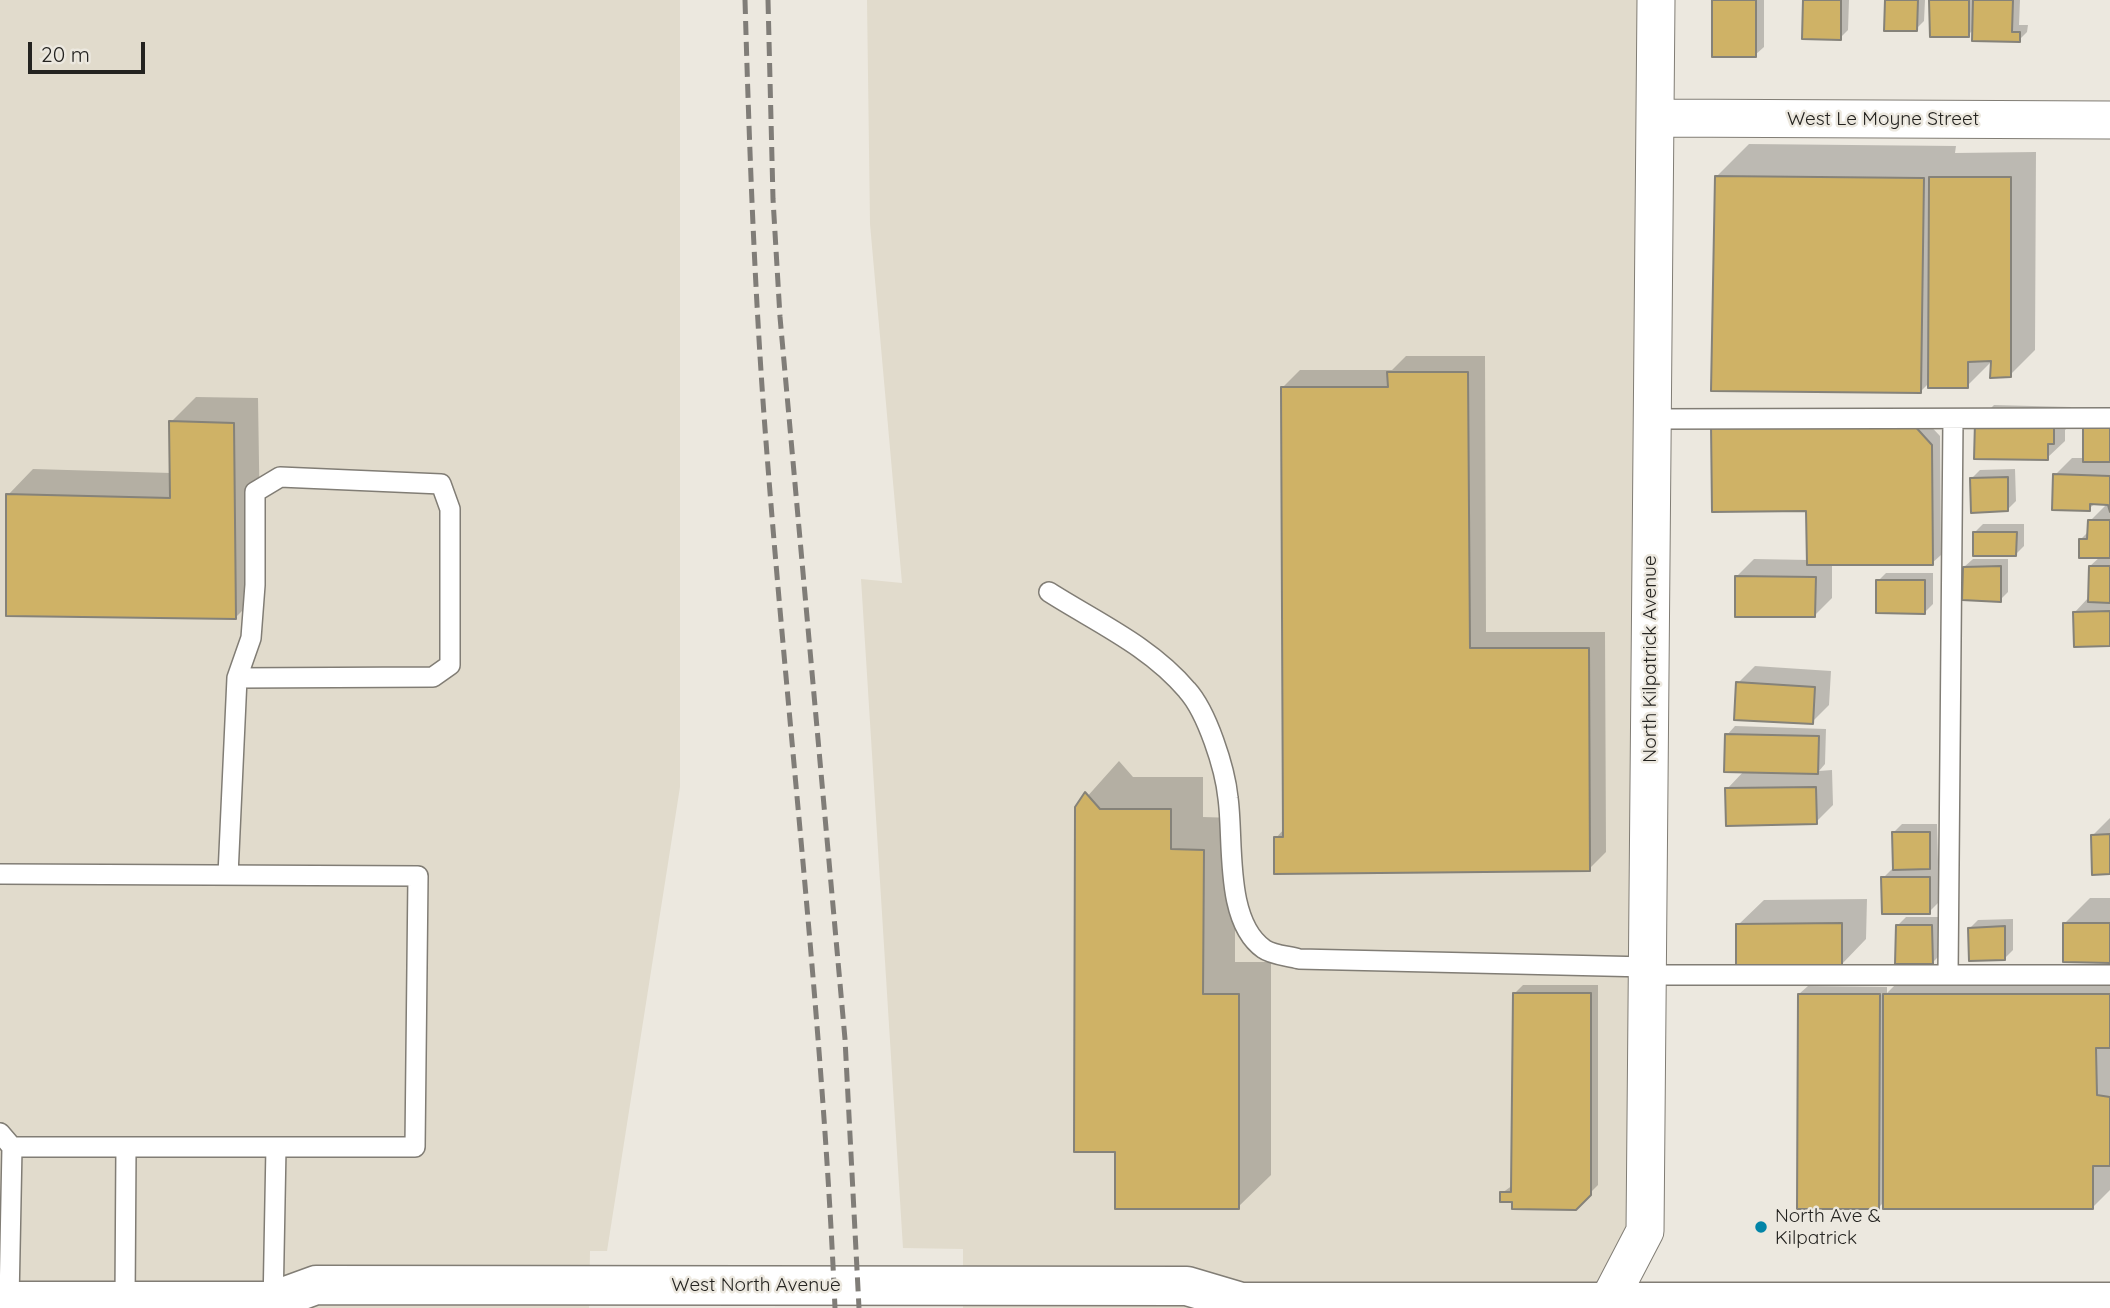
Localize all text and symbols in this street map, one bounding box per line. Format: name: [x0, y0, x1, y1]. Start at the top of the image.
scale bar: [32, 28, 149, 72]
text: 20 m: [41, 41, 90, 67]
street label: West Le Moyne Street: [1787, 108, 1979, 130]
street label: North Kilpatrick Avenue: [1639, 555, 1661, 763]
place label: North Ave & Kilpatrick: [1775, 1205, 1881, 1249]
marker: North Ave & Kilpatrick: [1753, 1219, 1769, 1235]
street label: West North Avenue: [671, 1274, 841, 1296]

